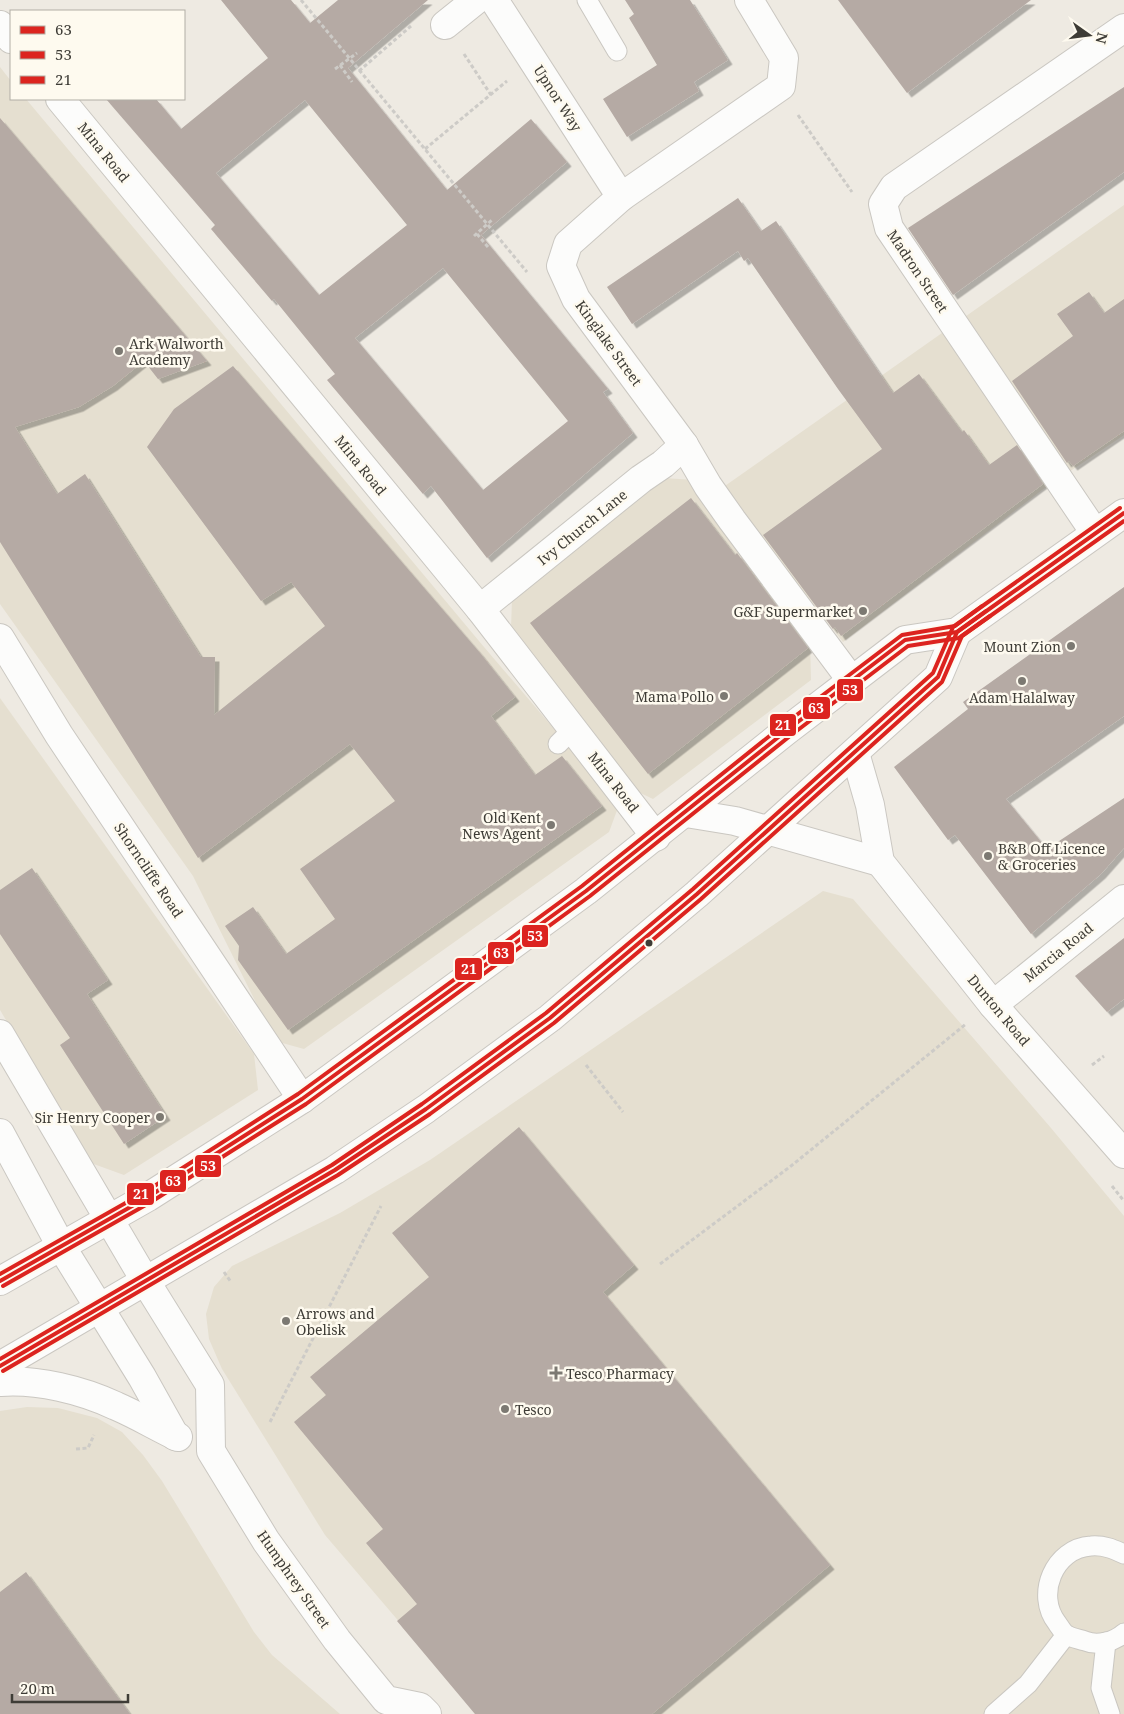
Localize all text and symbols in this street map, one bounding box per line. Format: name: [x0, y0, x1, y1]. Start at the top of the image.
legend: [10, 10, 185, 100]
north arrow: [1064, 10, 1114, 60]
text: 63: [55, 19, 72, 39]
text: N: [1092, 31, 1113, 46]
text: 53: [55, 44, 72, 64]
street label: Upnor Way: [530, 61, 586, 135]
text: 21: [55, 69, 72, 89]
street label: Mina Road: [74, 118, 134, 186]
street label: Madron Street: [883, 226, 953, 316]
street label: Kinglake Street: [572, 296, 646, 390]
place label: Ark Walworth Academy: [129, 334, 224, 369]
marker: Ark Walworth Academy: [113, 345, 125, 357]
street label: Mina Road: [331, 431, 391, 499]
street label: Ivy Church Lane: [533, 485, 631, 569]
place label: G&F Supermarket: [733, 602, 853, 621]
marker: G&F Supermarket: [857, 605, 869, 617]
place label: Mount Zion: [983, 637, 1061, 656]
marker: Mount Zion: [1065, 640, 1077, 652]
marker: Adam Halalway: [1016, 675, 1028, 687]
line badge: 53: [836, 678, 864, 702]
text: 53: [842, 680, 858, 699]
place label: Mama Pollo: [635, 687, 714, 706]
place label: Adam Halalway: [969, 688, 1075, 707]
marker: Mama Pollo: [718, 690, 730, 702]
line badge: 63: [802, 696, 831, 720]
text: 63: [808, 698, 824, 717]
line badge: 21: [769, 713, 797, 737]
text: 21: [775, 715, 791, 734]
street label: Mina Road: [584, 748, 644, 816]
place label: Old Kent News Agent: [462, 808, 541, 843]
street label: Shorncliffe Road: [110, 819, 188, 922]
marker: Old Kent News Agent: [545, 819, 557, 831]
place label: B&B Off Licence & Groceries: [998, 839, 1105, 874]
marker: B&B Off Licence & Groceries: [982, 850, 994, 862]
street label: Marcia Road: [1019, 918, 1097, 986]
line badge: 53: [521, 924, 549, 948]
text: 53: [527, 926, 543, 945]
unlabelled marker: [644, 938, 654, 948]
line badge: 63: [487, 941, 515, 965]
text: 63: [493, 943, 509, 962]
line badge: 21: [454, 957, 483, 981]
text: 21: [461, 959, 477, 978]
street label: Dunton Road: [964, 970, 1035, 1050]
place label: Sir Henry Cooper: [34, 1108, 150, 1127]
marker: Sir Henry Cooper: [154, 1111, 166, 1123]
line badge: 53: [194, 1154, 222, 1178]
text: 53: [200, 1156, 216, 1175]
line badge: 63: [159, 1169, 187, 1193]
text: 63: [165, 1171, 181, 1190]
line badge: 21: [126, 1182, 155, 1206]
text: 21: [133, 1184, 149, 1203]
place label: Arrows and Obelisk: [296, 1304, 375, 1339]
marker: Arrows and Obelisk: [280, 1315, 292, 1327]
place label: Tesco Pharmacy: [566, 1364, 674, 1383]
marker: Tesco Pharmacy: [550, 1367, 562, 1379]
place label: Tesco: [515, 1400, 552, 1419]
marker: Tesco: [499, 1403, 511, 1415]
street label: Humphrey Street: [253, 1526, 335, 1632]
scale bar: [12, 1672, 129, 1704]
text: 20 m: [20, 1678, 55, 1698]

